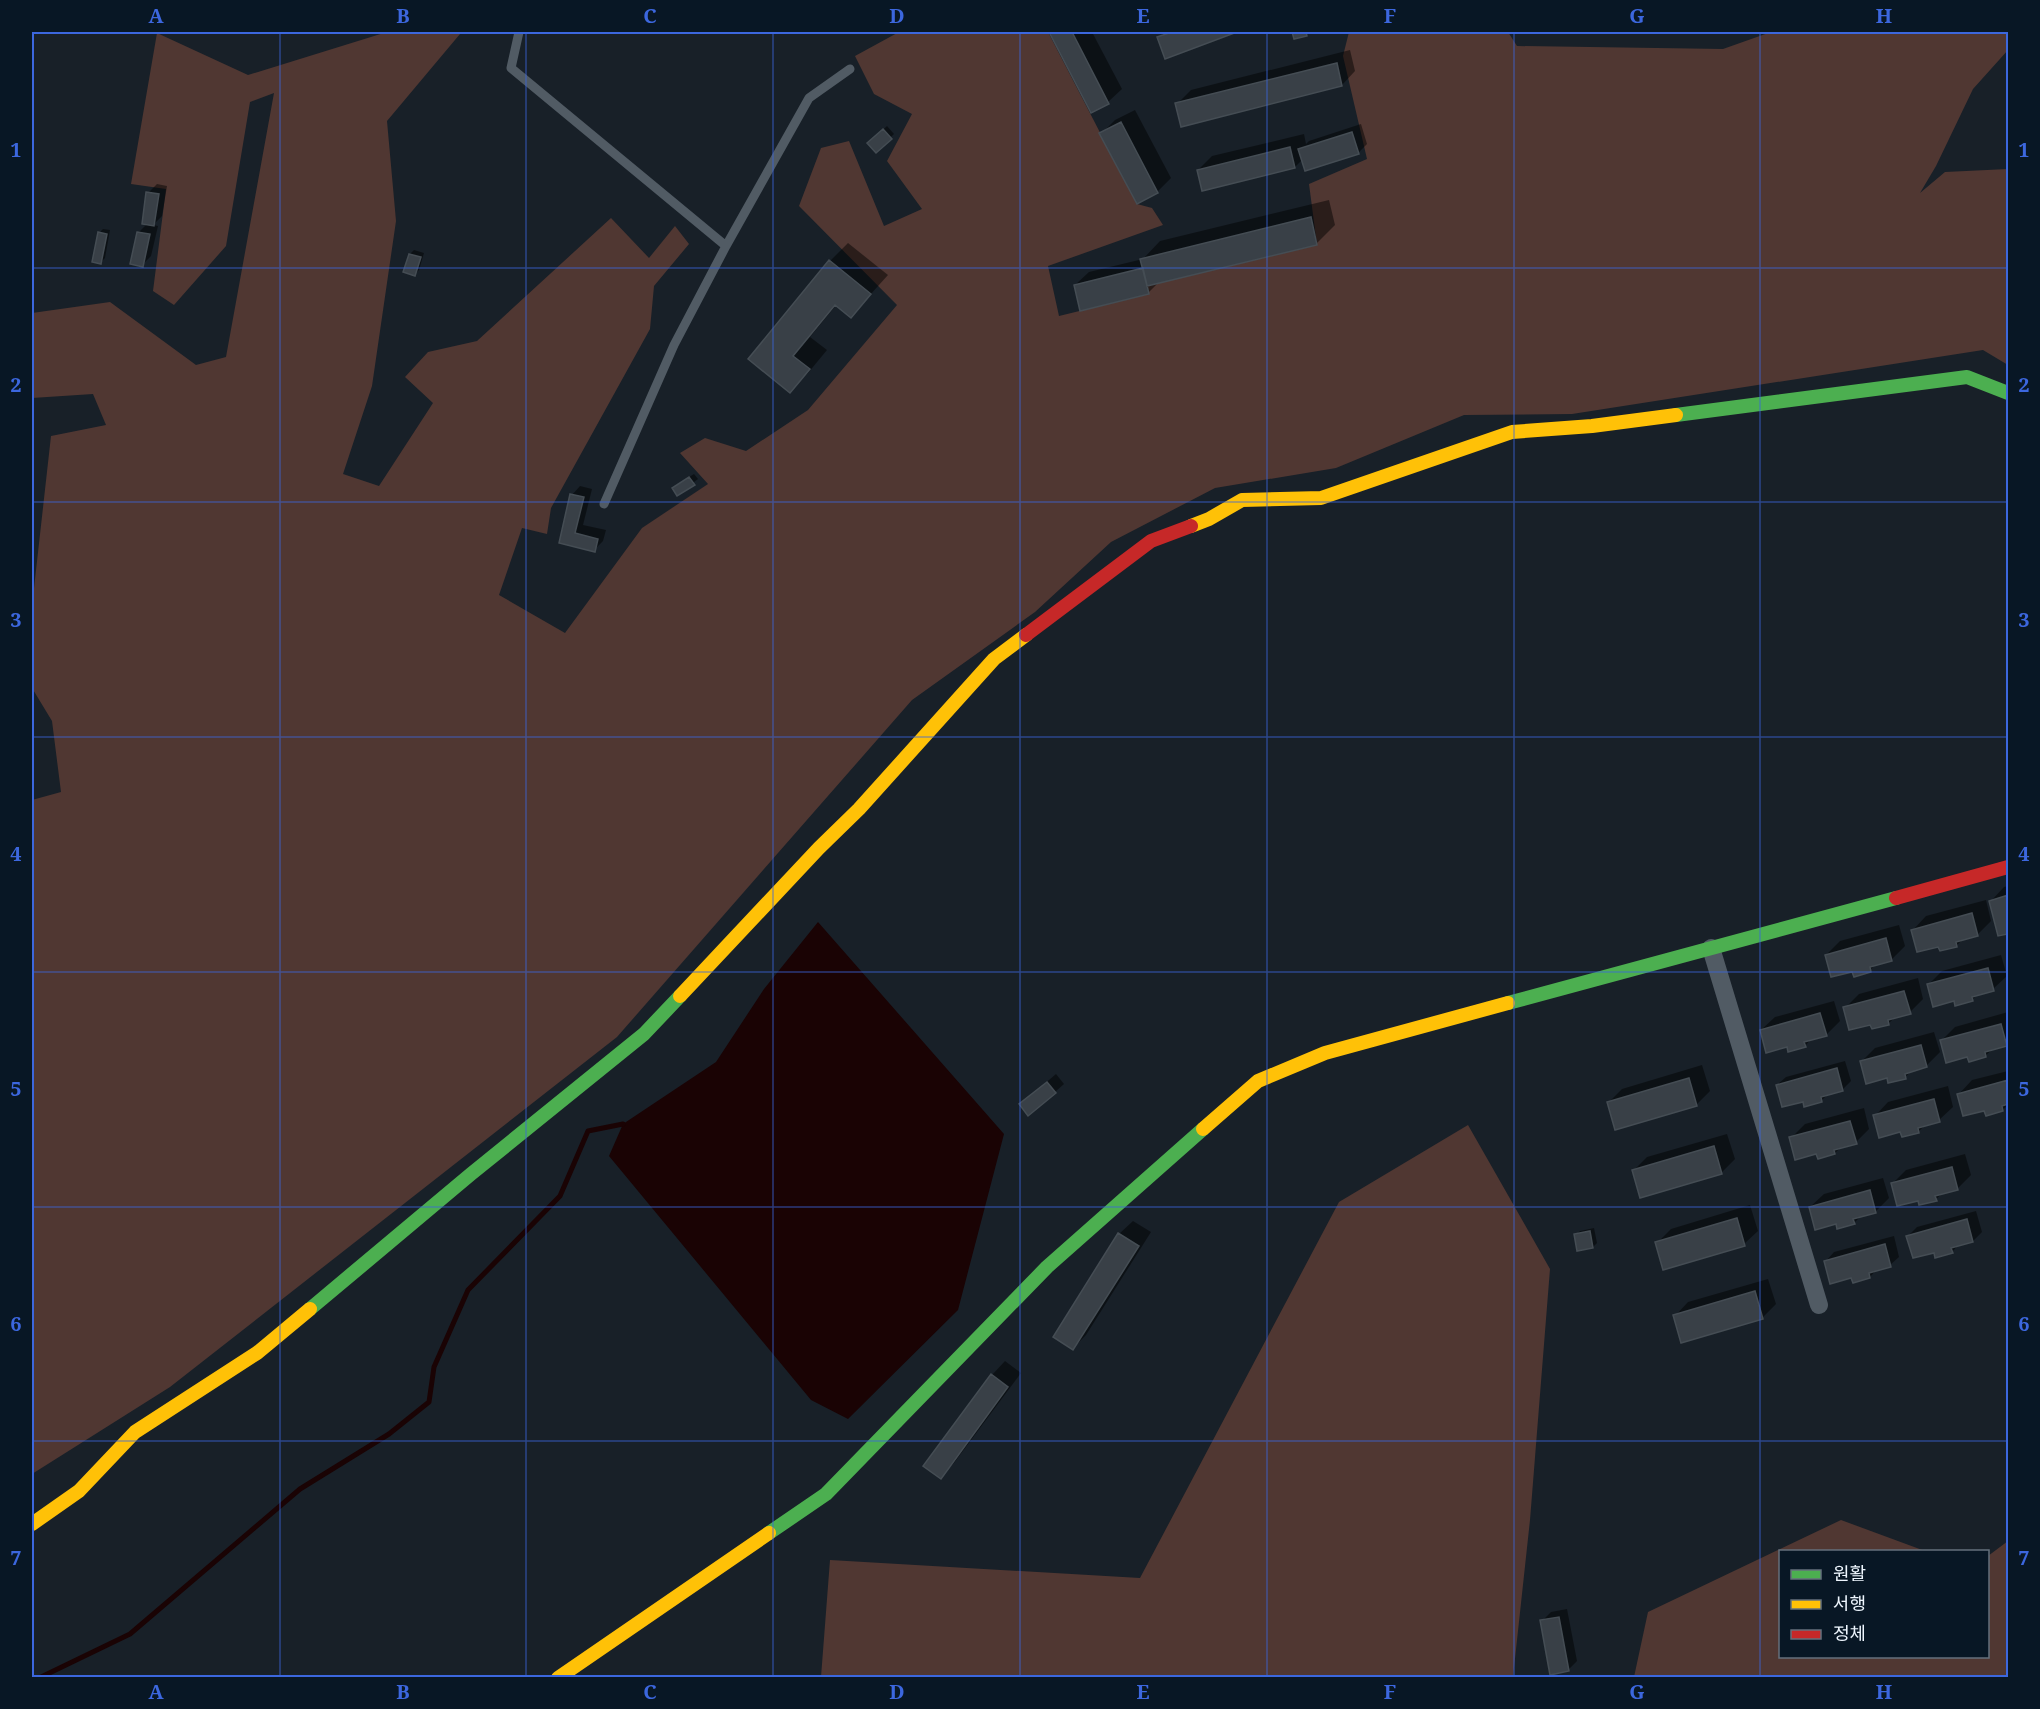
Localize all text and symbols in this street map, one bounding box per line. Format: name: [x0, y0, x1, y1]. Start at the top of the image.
text: A: [148, 2, 164, 29]
text: B: [396, 2, 410, 29]
text: C: [643, 2, 657, 29]
text: D: [889, 2, 905, 29]
text: E: [1136, 2, 1150, 29]
text: F: [1384, 2, 1396, 29]
text: G: [1629, 2, 1645, 29]
text: H: [1876, 2, 1892, 29]
text: 1: [10, 136, 22, 163]
text: 1: [2018, 136, 2030, 163]
text: 2: [10, 371, 22, 398]
text: 2: [2018, 371, 2030, 398]
text: 3: [10, 606, 22, 633]
text: 3: [2018, 606, 2030, 633]
text: 4: [10, 840, 22, 867]
text: 4: [2018, 840, 2030, 867]
text: 5: [10, 1075, 22, 1102]
text: 5: [2018, 1075, 2030, 1102]
text: 6: [10, 1310, 22, 1337]
text: 6: [2018, 1310, 2030, 1337]
text: 7: [10, 1544, 22, 1571]
text: 7: [2018, 1544, 2030, 1571]
legend: [1779, 1550, 1989, 1658]
text: 원활: [1833, 1561, 1866, 1585]
text: 서행: [1833, 1591, 1866, 1615]
text: 정체: [1833, 1621, 1866, 1645]
text: A: [148, 1678, 164, 1705]
text: B: [396, 1678, 410, 1705]
text: C: [643, 1678, 657, 1705]
text: D: [889, 1678, 905, 1705]
text: E: [1136, 1678, 1150, 1705]
text: F: [1384, 1678, 1396, 1705]
text: G: [1629, 1678, 1645, 1705]
text: H: [1876, 1678, 1892, 1705]

